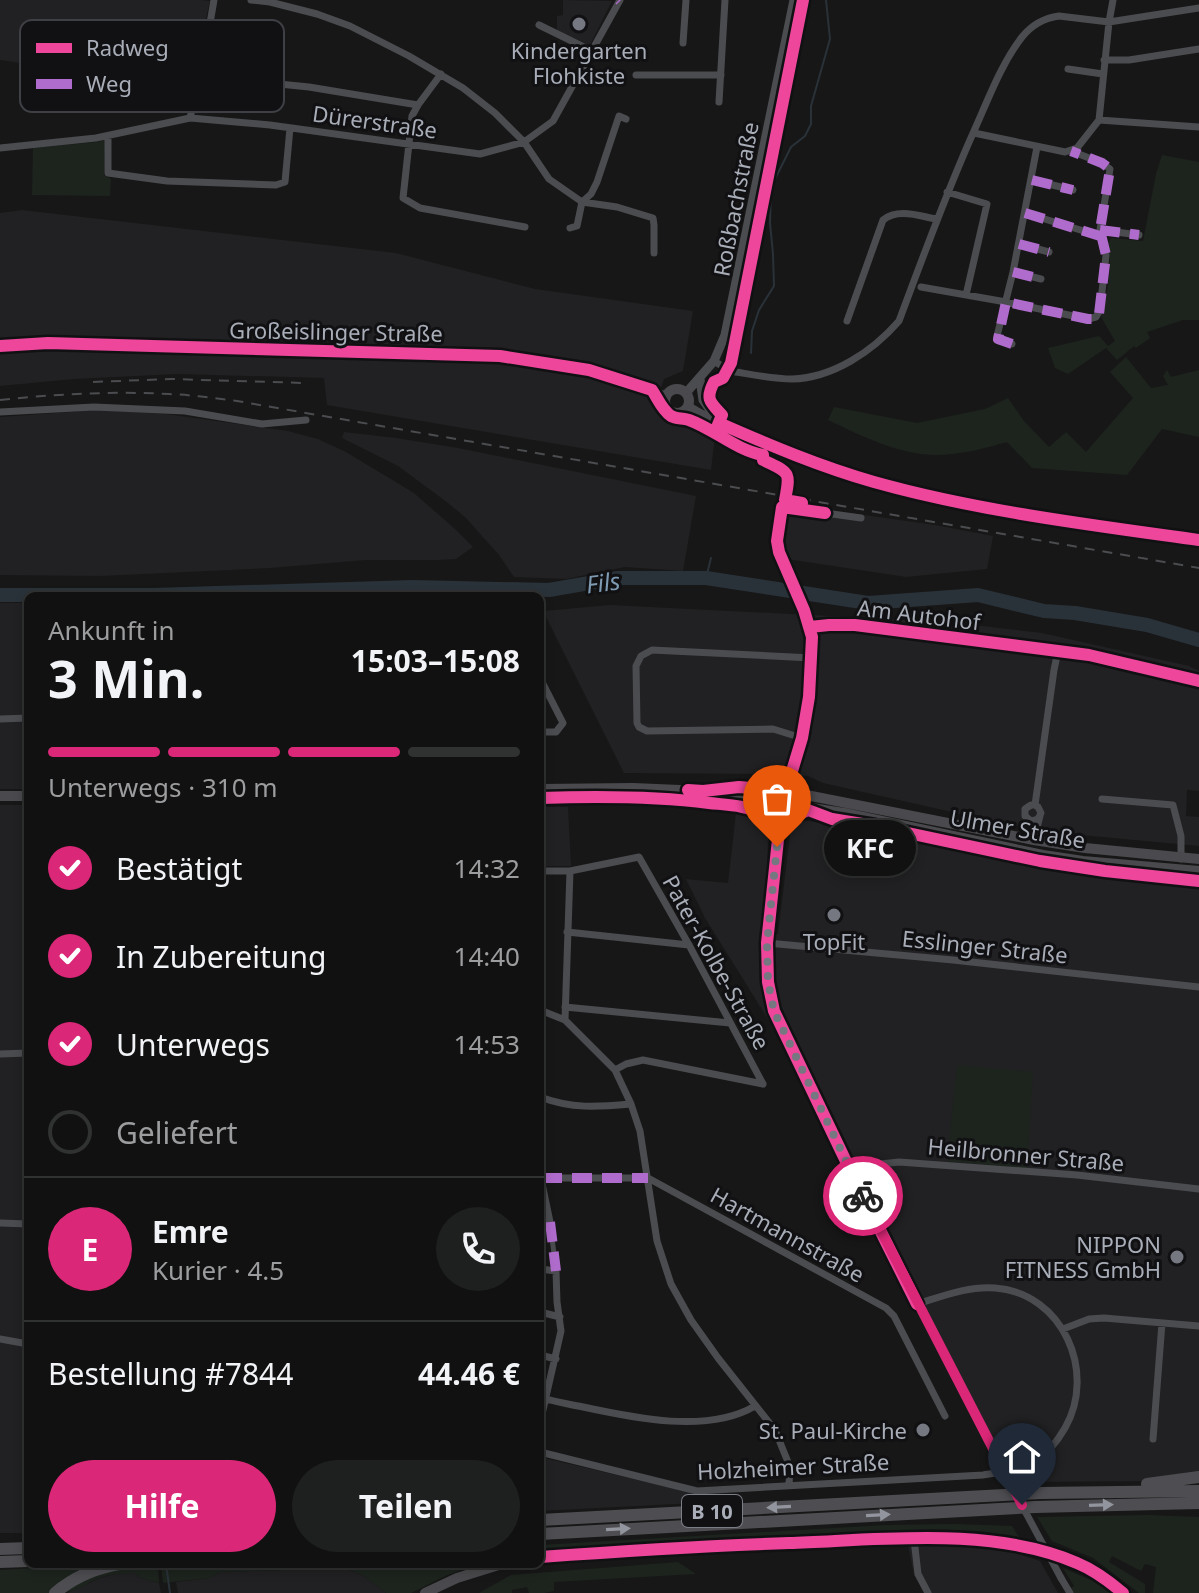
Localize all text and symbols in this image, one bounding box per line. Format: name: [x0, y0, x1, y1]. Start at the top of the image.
marker: Kindergarten Flohkiste: [570, 15, 588, 33]
legend: [20, 20, 284, 112]
text: Radweg: [86, 32, 169, 62]
place label: Kindergarten Flohkiste: [511, 35, 647, 90]
text: Weg: [86, 68, 132, 98]
street label: Dürerstraße: [311, 97, 439, 145]
street label: Roßbachstraße: [705, 119, 765, 279]
street label: Großeislinger Straße: [229, 314, 443, 348]
water label: Fils: [584, 564, 622, 600]
street label: Am Autohof: [856, 592, 984, 637]
text: Ankunft in: [48, 612, 175, 648]
text: 15:03–15:08: [351, 640, 520, 681]
text: 3 Min.: [48, 642, 204, 713]
pin: [743, 765, 811, 847]
text: Unterwegs · 310 m: [48, 769, 278, 805]
icon: bag: [755, 777, 799, 821]
street label: Ulmer Straße: [948, 801, 1088, 855]
callout: KFC: [825, 819, 917, 875]
text: KFC: [846, 830, 894, 866]
icon: check: [48, 846, 92, 890]
text: Bestätigt: [116, 848, 242, 889]
text: 14:32: [454, 850, 520, 886]
street label: Pater-Kolbe-Straße: [657, 869, 777, 1055]
marker: TopFit: [825, 906, 843, 924]
street label: Esslinger Straße: [901, 922, 1069, 970]
place label: TopFit: [803, 926, 865, 956]
icon: check: [48, 934, 92, 978]
text: In Zubereitung: [116, 936, 326, 977]
text: 14:40: [454, 938, 520, 974]
icon: check: [48, 1022, 92, 1066]
text: Unterwegs: [116, 1024, 270, 1065]
text: 14:53: [454, 1026, 520, 1062]
text: Geliefert: [116, 1112, 238, 1153]
street label: Heilbronner Straße: [926, 1130, 1126, 1178]
courier: [823, 1156, 903, 1236]
icon: bike: [841, 1174, 885, 1218]
street label: Hartmannstraße: [706, 1179, 870, 1289]
button: phone: [436, 1207, 520, 1291]
text: Emre: [152, 1211, 229, 1252]
text: E: [82, 1229, 98, 1270]
place label: NIPPON FITNESS GmbH: [1005, 1229, 1161, 1284]
marker: NIPPON FITNESS GmbH: [1168, 1248, 1186, 1266]
text: Kurier · 4.5: [152, 1252, 284, 1288]
text: Bestellung #7844: [48, 1353, 293, 1394]
text: 44.46 €: [418, 1353, 520, 1394]
place label: St. Paul-Kirche: [759, 1415, 907, 1445]
marker: St. Paul-Kirche: [914, 1421, 932, 1439]
pin: [988, 1423, 1056, 1505]
icon: home: [1000, 1435, 1044, 1479]
street label: Holzheimer Straße: [696, 1446, 890, 1486]
button: Hilfe: [48, 1460, 276, 1552]
button: Teilen: [292, 1460, 520, 1552]
road number: B 10: [682, 1495, 742, 1527]
one-way arrow: [1089, 1499, 1114, 1511]
one-way arrow: [766, 1501, 791, 1514]
one-way arrow: [865, 1509, 891, 1522]
one-way arrow: [606, 1523, 631, 1536]

